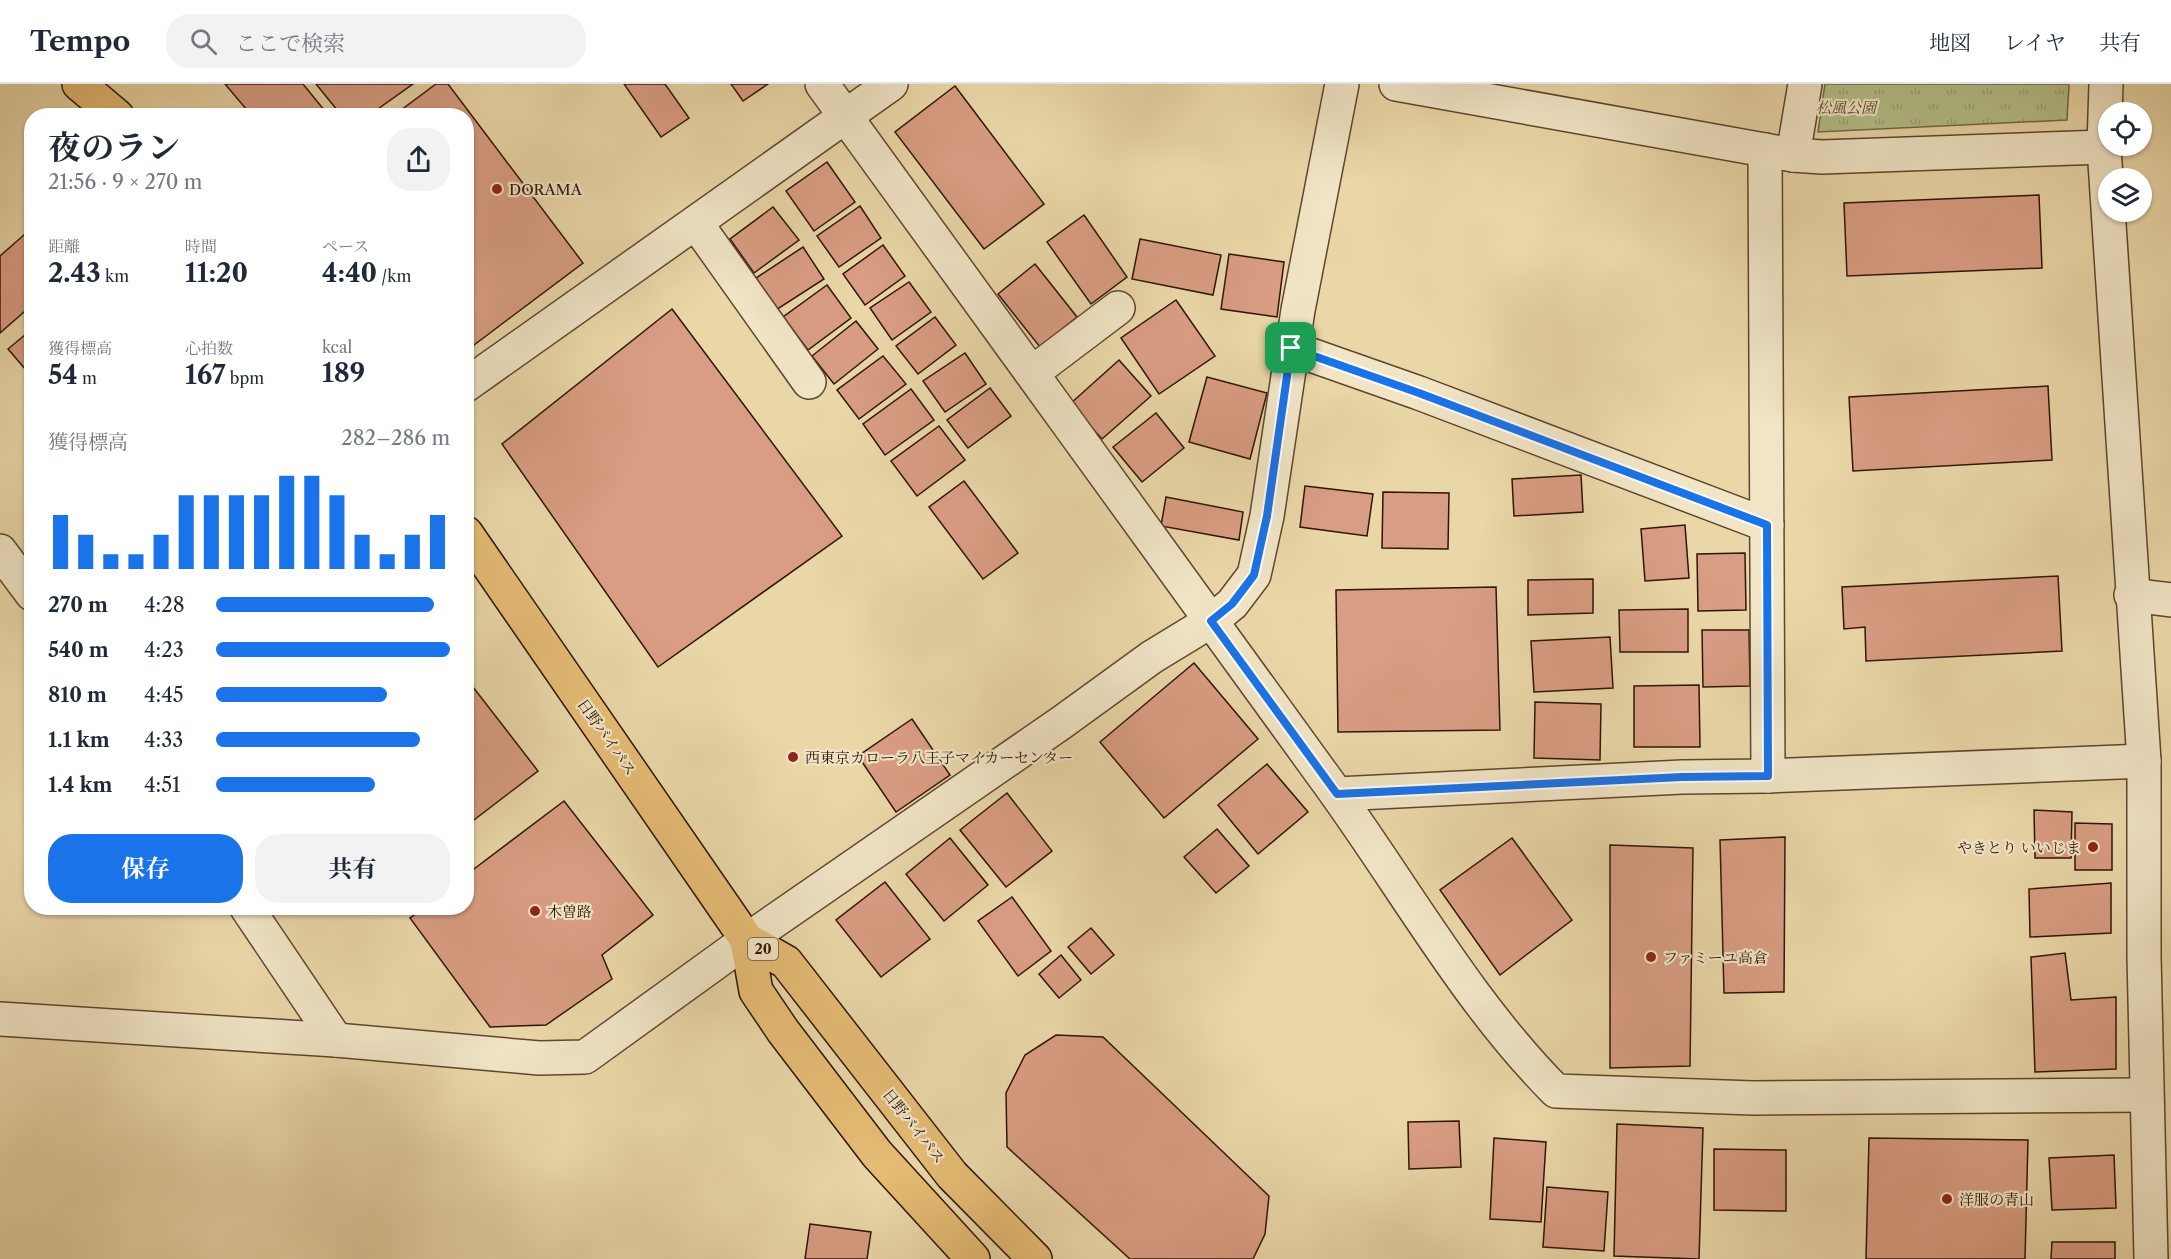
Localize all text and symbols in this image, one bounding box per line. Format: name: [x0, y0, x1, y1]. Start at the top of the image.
search box: [166, 14, 586, 68]
text: Tempo: [30, 24, 130, 58]
icon: search: [187, 25, 220, 58]
text: ここで検索: [235, 30, 345, 57]
text: 地図: [1929, 30, 1971, 55]
text: レイヤ: [2004, 30, 2066, 55]
text: 共有: [2099, 30, 2141, 55]
park label: 松風公園: [1816, 98, 1879, 117]
map controls: [2098, 102, 2152, 222]
button: locate: [2098, 102, 2152, 156]
text: 夜のラン: [48, 127, 180, 168]
button: share: [387, 128, 450, 191]
button: layers: [2098, 168, 2152, 222]
text: 21:56 · 9 × 270 m: [48, 170, 202, 194]
place label: DORAMA: [509, 180, 583, 199]
marker: DORAMA: [490, 182, 504, 196]
text: 距離: [48, 236, 80, 256]
text: 時間: [185, 236, 217, 256]
text: ペース: [322, 236, 369, 256]
text: 2.43: [48, 257, 101, 289]
text: 11:20: [185, 257, 248, 289]
text: 4:40: [322, 257, 377, 289]
text: km: [101, 266, 129, 286]
text: /km: [377, 266, 411, 286]
pin: [1265, 322, 1316, 373]
icon: arrive: [1274, 331, 1307, 364]
text: kcal: [322, 337, 352, 357]
text: 獲得標高: [48, 338, 112, 358]
text: 心拍数: [185, 338, 233, 358]
text: 189: [322, 357, 365, 389]
text: 54: [48, 359, 78, 391]
text: 167: [185, 359, 225, 391]
text: m: [78, 368, 97, 388]
text: bpm: [225, 368, 264, 388]
text: 282–286 m: [341, 426, 450, 450]
text: 獲得標高: [48, 430, 128, 454]
text: 270 m: [48, 593, 108, 617]
text: 4:28: [144, 593, 185, 617]
text: 540 m: [48, 638, 109, 662]
text: 4:23: [144, 638, 184, 662]
text: 810 m: [48, 683, 107, 707]
text: 4:45: [144, 683, 184, 707]
street label: 日野バイパス: [573, 695, 641, 779]
text: 1.1 km: [48, 728, 110, 752]
text: 4:33: [144, 728, 183, 752]
place label: 西東京カローラ八王子マイカーセンター: [805, 748, 1073, 767]
marker: 西東京カローラ八王子マイカーセンター: [786, 750, 800, 764]
text: 1.4 km: [48, 773, 113, 797]
text: 4:51: [144, 773, 180, 797]
button: 保存: [48, 834, 243, 903]
button: 共有: [255, 834, 450, 903]
place label: やきとり いいじま: [1957, 838, 2081, 857]
marker: やきとり いいじま: [2086, 840, 2100, 854]
place label: 木曽路: [547, 902, 592, 921]
marker: 木曽路: [528, 904, 542, 918]
road number: 20: [748, 938, 778, 960]
place label: ファミーユ高倉: [1663, 948, 1768, 967]
marker: ファミーユ高倉: [1644, 950, 1658, 964]
street label: 日野バイパス: [879, 1085, 949, 1167]
place label: 洋服の青山: [1959, 1190, 2034, 1209]
marker: 洋服の青山: [1940, 1192, 1954, 1206]

